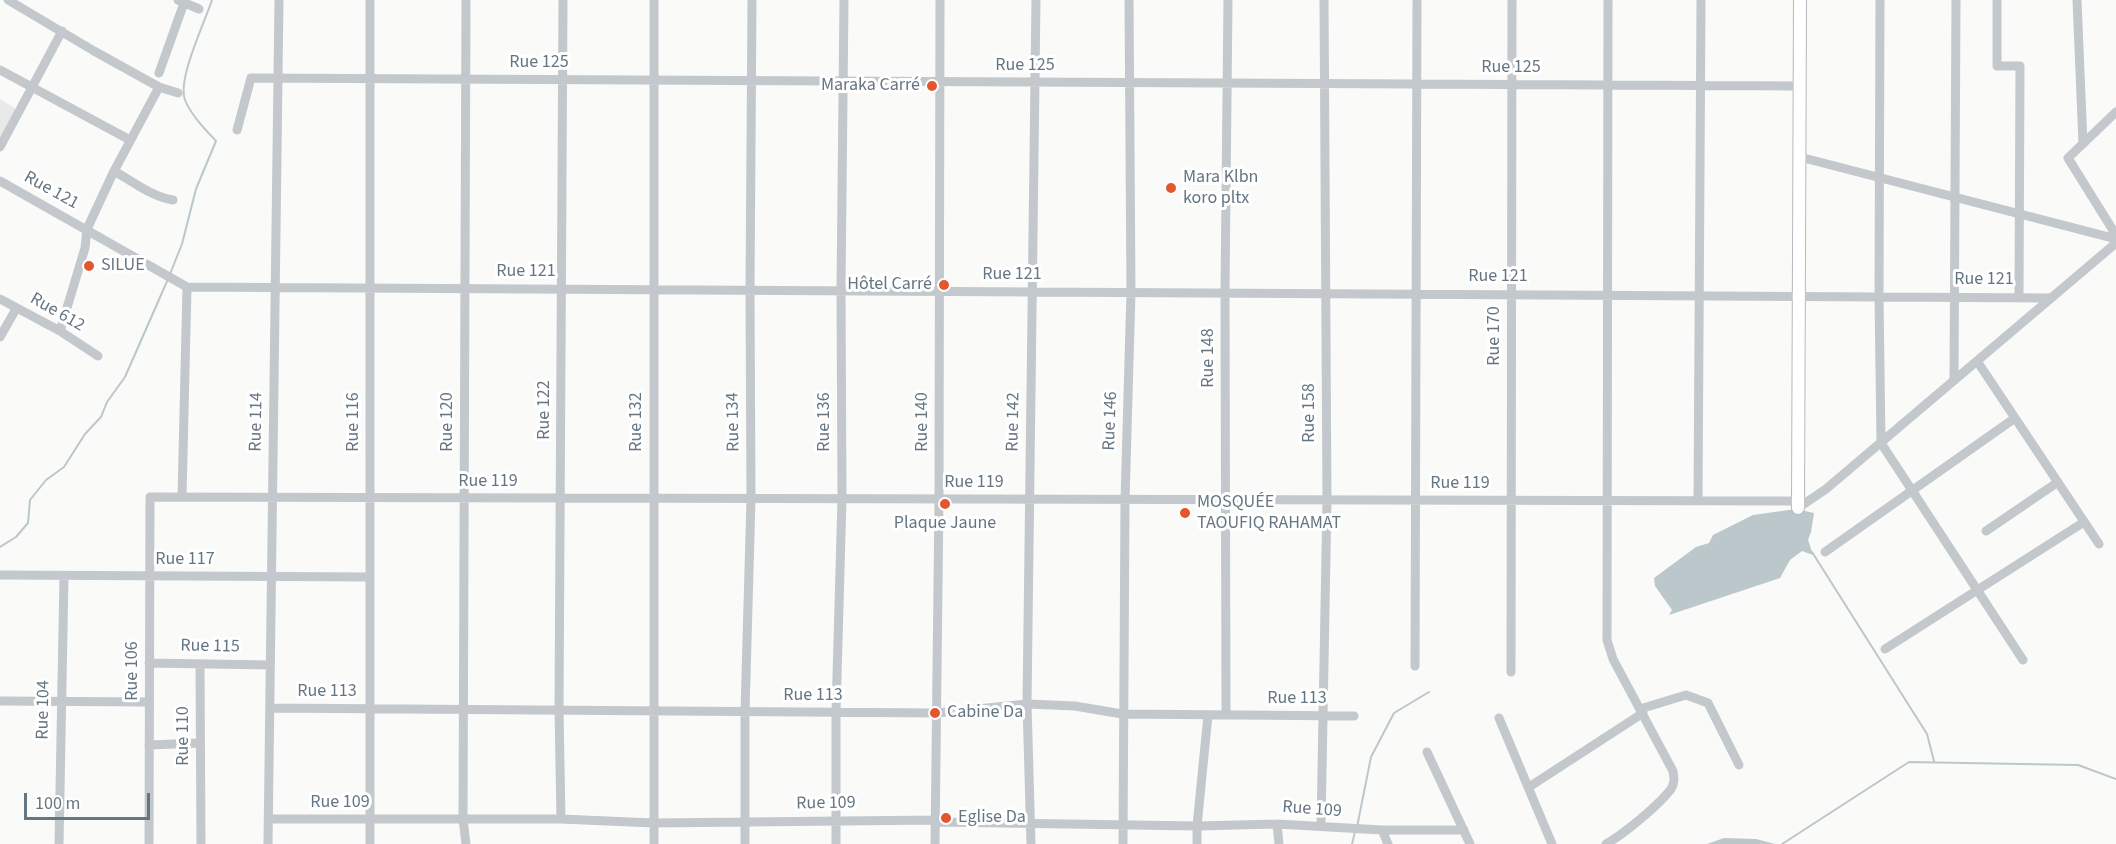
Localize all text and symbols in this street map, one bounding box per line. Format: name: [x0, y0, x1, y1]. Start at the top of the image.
street label: Rue 125: [509, 52, 569, 74]
street label: Rue 125: [995, 55, 1055, 77]
street label: Rue 125: [1481, 57, 1541, 79]
place label: Maraka Carré: [821, 75, 920, 97]
marker: Maraka Carré: [925, 79, 939, 93]
street label: Rue 121: [20, 167, 82, 215]
place label: Mara Klbn koro pltx: [1183, 167, 1258, 210]
marker: Mara Klbn koro pltx: [1164, 181, 1178, 195]
place label: SILUE: [101, 255, 145, 277]
marker: SILUE: [82, 259, 96, 273]
street label: Rue 121: [496, 261, 556, 283]
street label: Rue 121: [982, 264, 1042, 286]
street label: Rue 121: [1468, 266, 1528, 288]
street label: Rue 121: [1954, 269, 2014, 291]
place label: Hôtel Carré: [847, 274, 932, 296]
marker: Hôtel Carré: [937, 278, 951, 292]
street label: Rue 612: [26, 289, 88, 337]
street label: Rue 170: [1484, 306, 1506, 366]
street label: Rue 148: [1198, 328, 1220, 388]
street label: Rue 122: [534, 380, 556, 440]
street label: Rue 158: [1299, 383, 1321, 443]
street label: Rue 146: [1099, 391, 1123, 451]
street label: Rue 114: [246, 392, 268, 452]
street label: Rue 116: [343, 392, 365, 452]
street label: Rue 120: [437, 392, 459, 452]
street label: Rue 132: [626, 392, 648, 452]
street label: Rue 134: [723, 392, 745, 452]
street label: Rue 136: [814, 392, 836, 452]
street label: Rue 140: [912, 392, 934, 452]
street label: Rue 142: [1003, 392, 1025, 452]
street label: Rue 119: [458, 471, 518, 493]
street label: Rue 119: [944, 472, 1004, 494]
street label: Rue 119: [1430, 473, 1490, 495]
place label: MOSQUÉE TAOUFIQ RAHAMAT: [1197, 492, 1341, 534]
marker: Plaque Jaune: [938, 497, 952, 511]
marker: MOSQUÉE TAOUFIQ RAHAMAT: [1178, 506, 1192, 520]
place label: Plaque Jaune: [894, 513, 996, 535]
street label: Rue 117: [155, 549, 215, 571]
street label: Rue 115: [180, 636, 240, 658]
street label: Rue 106: [122, 641, 144, 701]
street label: Rue 104: [33, 680, 55, 740]
street label: Rue 113: [297, 681, 357, 703]
street label: Rue 113: [783, 685, 843, 707]
street label: Rue 113: [1267, 688, 1327, 710]
place label: Cabine Da: [947, 702, 1023, 724]
street label: Rue 110: [173, 706, 195, 766]
marker: Cabine Da: [928, 706, 942, 720]
scale bar: [27, 781, 153, 819]
text: 100 m: [35, 791, 80, 816]
street label: Rue 109: [310, 792, 370, 814]
street label: Rue 109: [796, 793, 856, 815]
street label: Rue 109: [1282, 797, 1342, 823]
place label: Eglise Da: [958, 807, 1026, 829]
marker: Eglise Da: [939, 811, 953, 825]

